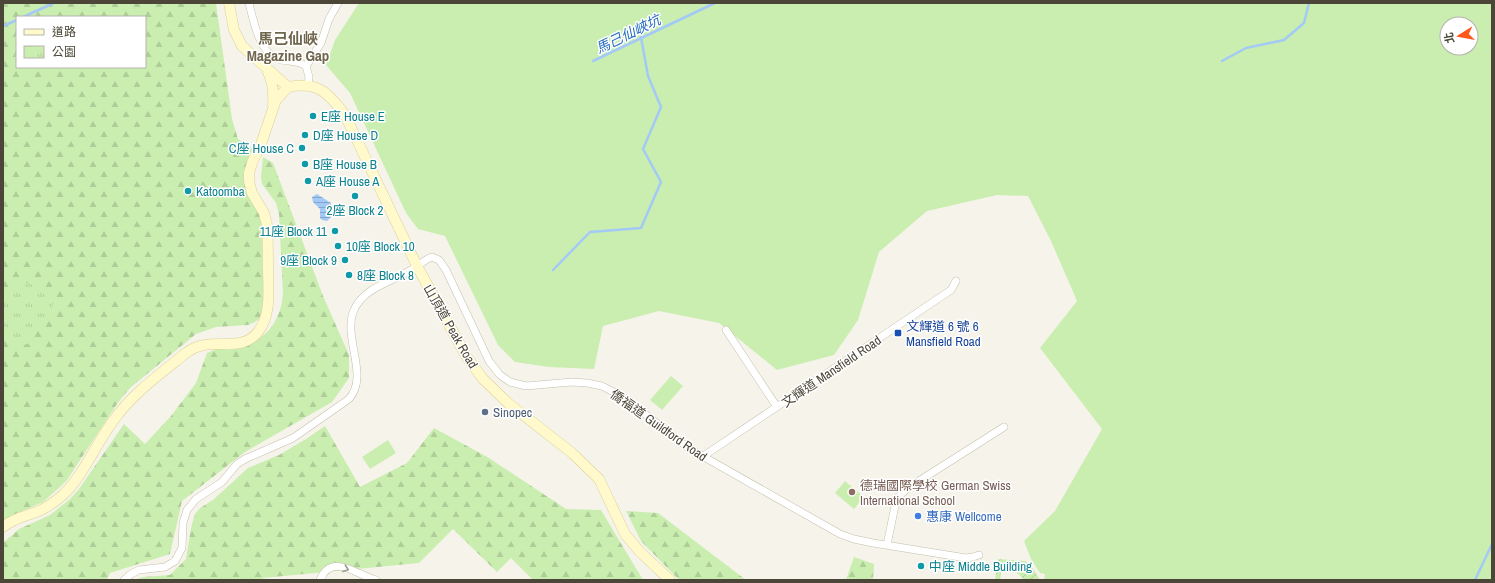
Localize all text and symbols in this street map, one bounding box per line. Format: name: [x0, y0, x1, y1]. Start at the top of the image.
water label: 馬己仙峽坑: [593, 10, 665, 57]
legend: [16, 16, 146, 68]
north arrow: [1439, 16, 1479, 56]
text: 道路: [52, 24, 76, 40]
district label: 馬己仙峽 Magazine Gap: [247, 28, 329, 66]
text: 北: [1441, 31, 1457, 45]
text: 公園: [52, 44, 76, 60]
place label: E座 House E: [321, 108, 385, 125]
marker: E座 House E: [308, 111, 318, 121]
place label: D座 House D: [313, 127, 378, 144]
marker: D座 House D: [300, 130, 310, 140]
place label: C座 House C: [229, 140, 294, 157]
marker: C座 House C: [297, 143, 307, 153]
place label: B座 House B: [313, 156, 377, 173]
marker: B座 House B: [300, 159, 310, 169]
place label: A座 House A: [315, 173, 380, 190]
marker: A座 House A: [303, 176, 313, 186]
place label: Katoomba: [196, 183, 245, 200]
marker: Katoomba: [183, 186, 193, 196]
marker: 2座 Block 2: [350, 191, 360, 201]
place label: 2座 Block 2: [327, 202, 383, 219]
place label: 11座 Block 11: [260, 223, 327, 240]
marker: 11座 Block 11: [330, 226, 340, 236]
place label: 10座 Block 10: [346, 238, 415, 255]
marker: 10座 Block 10: [333, 241, 343, 251]
place label: 9座 Block 9: [280, 252, 337, 269]
marker: 9座 Block 9: [340, 255, 350, 265]
place label: 8座 Block 8: [357, 267, 414, 284]
marker: 8座 Block 8: [344, 270, 354, 280]
street label: 山頂道 Peak Road: [420, 281, 482, 372]
place label: 文輝道 6 號 6 Mansfield Road: [906, 318, 981, 350]
marker: 文輝道 6 號 6 Mansfield Road: [893, 328, 903, 338]
street label: 文輝道 Mansfield Road: [778, 332, 884, 411]
street label: 僑福道 Guildford Road: [607, 386, 710, 465]
place label: Sinopec: [493, 404, 532, 421]
marker: Sinopec: [480, 407, 490, 417]
place label: 德瑞國際學校 German Swiss International School: [860, 477, 1011, 509]
marker: 德瑞國際學校 German Swiss International School: [847, 487, 857, 497]
place label: 惠康 Wellcome: [926, 508, 1002, 525]
marker: 惠康 Wellcome: [913, 511, 923, 521]
place label: 中座 Middle Building: [929, 558, 1032, 575]
marker: 中座 Middle Building: [916, 561, 926, 571]
one-way arrow: [342, 564, 349, 572]

